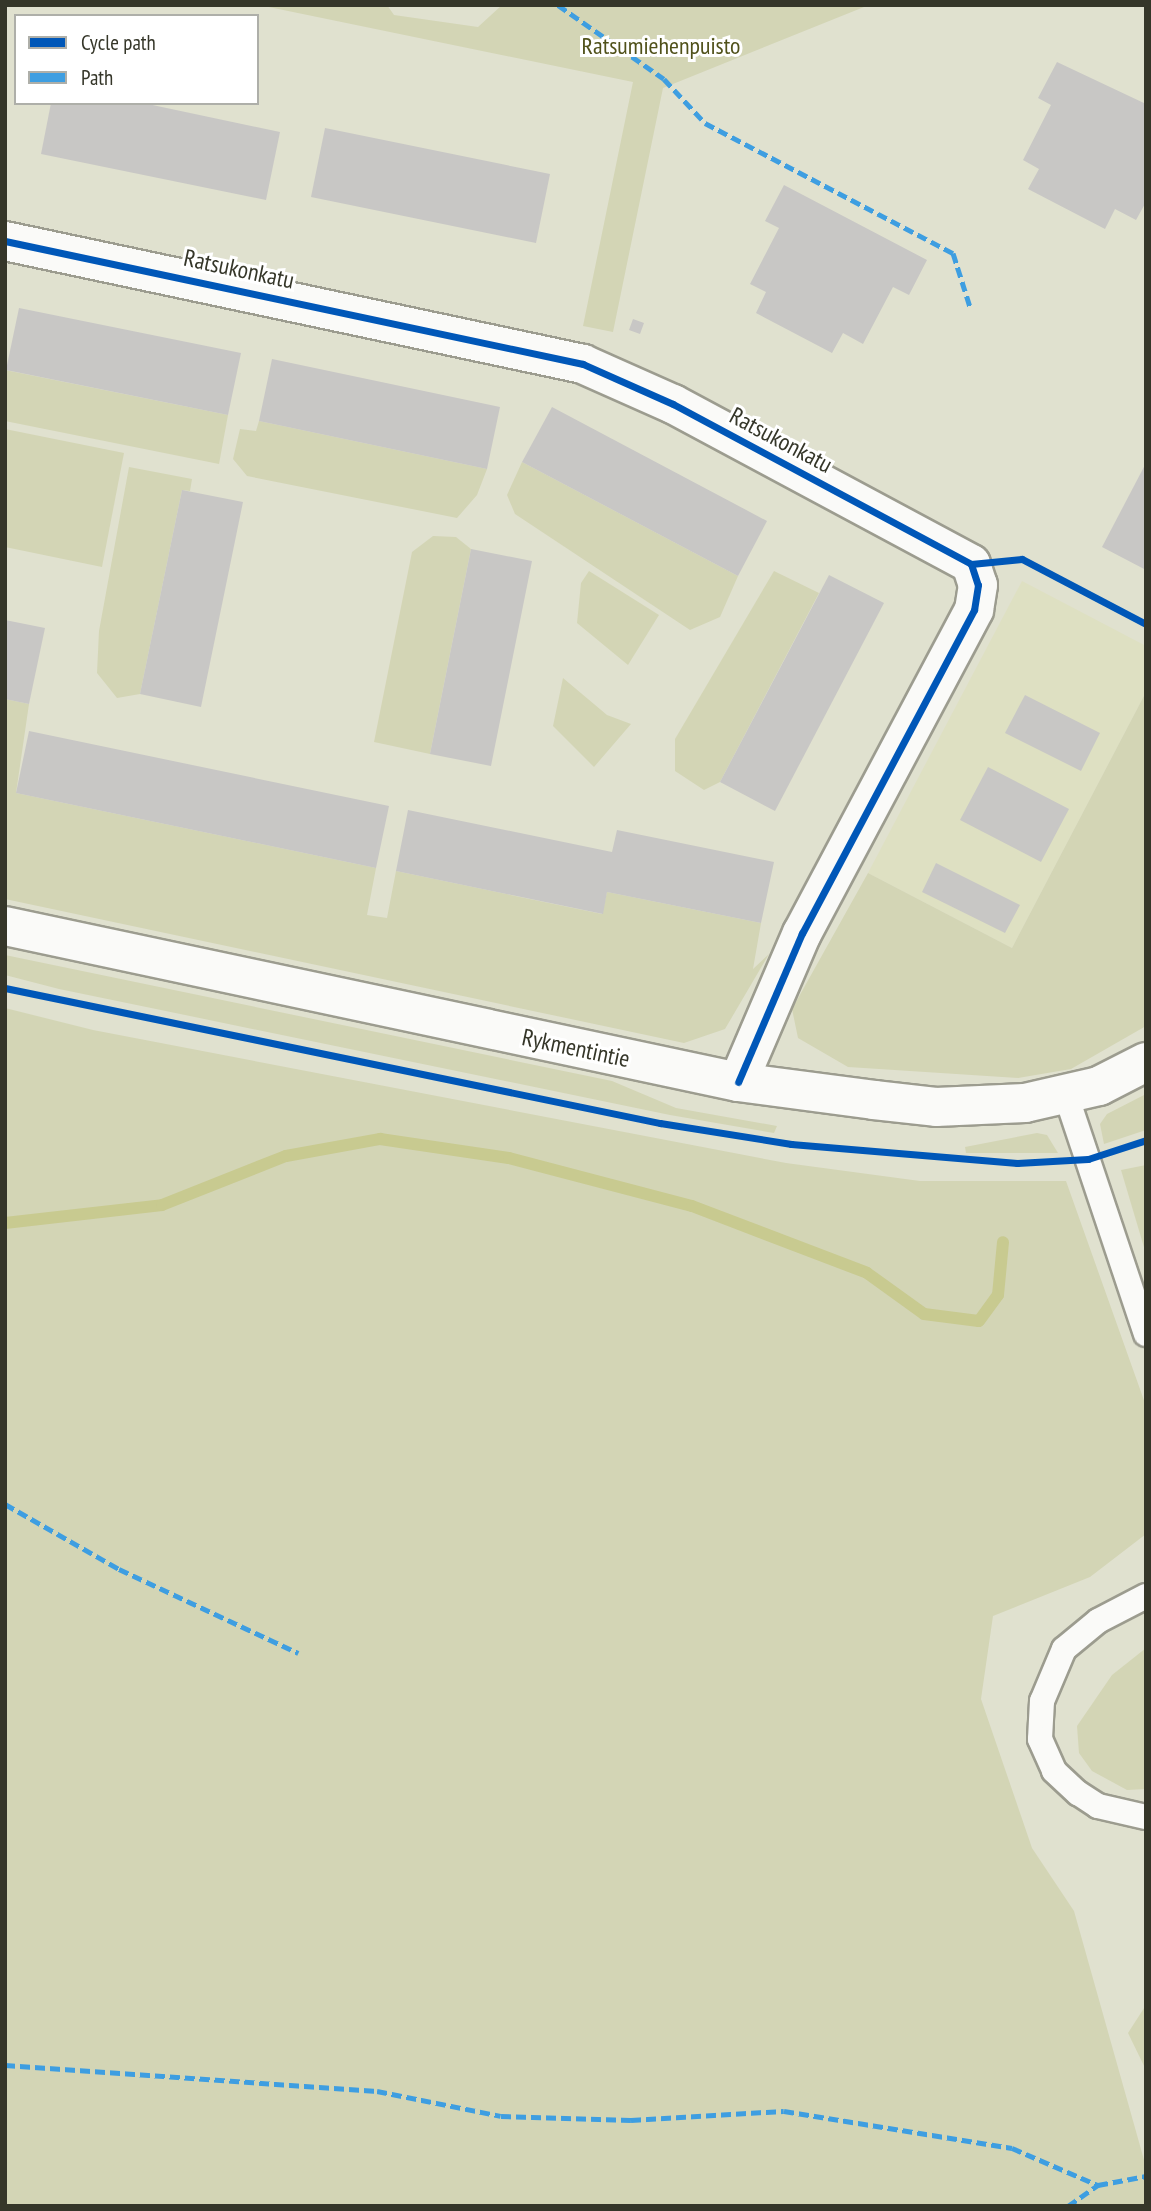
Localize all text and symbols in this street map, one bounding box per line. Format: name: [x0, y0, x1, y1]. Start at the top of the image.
legend: [14, 14, 259, 105]
text: Cycle path: [81, 29, 156, 56]
park label: Ratsumiehenpuisto: [582, 32, 740, 60]
text: Path: [81, 64, 113, 91]
street label: Ratsukonkatu: [181, 243, 297, 295]
street label: Ratsukonkatu: [725, 401, 837, 479]
street label: Rykmentintie: [520, 1023, 632, 1073]

